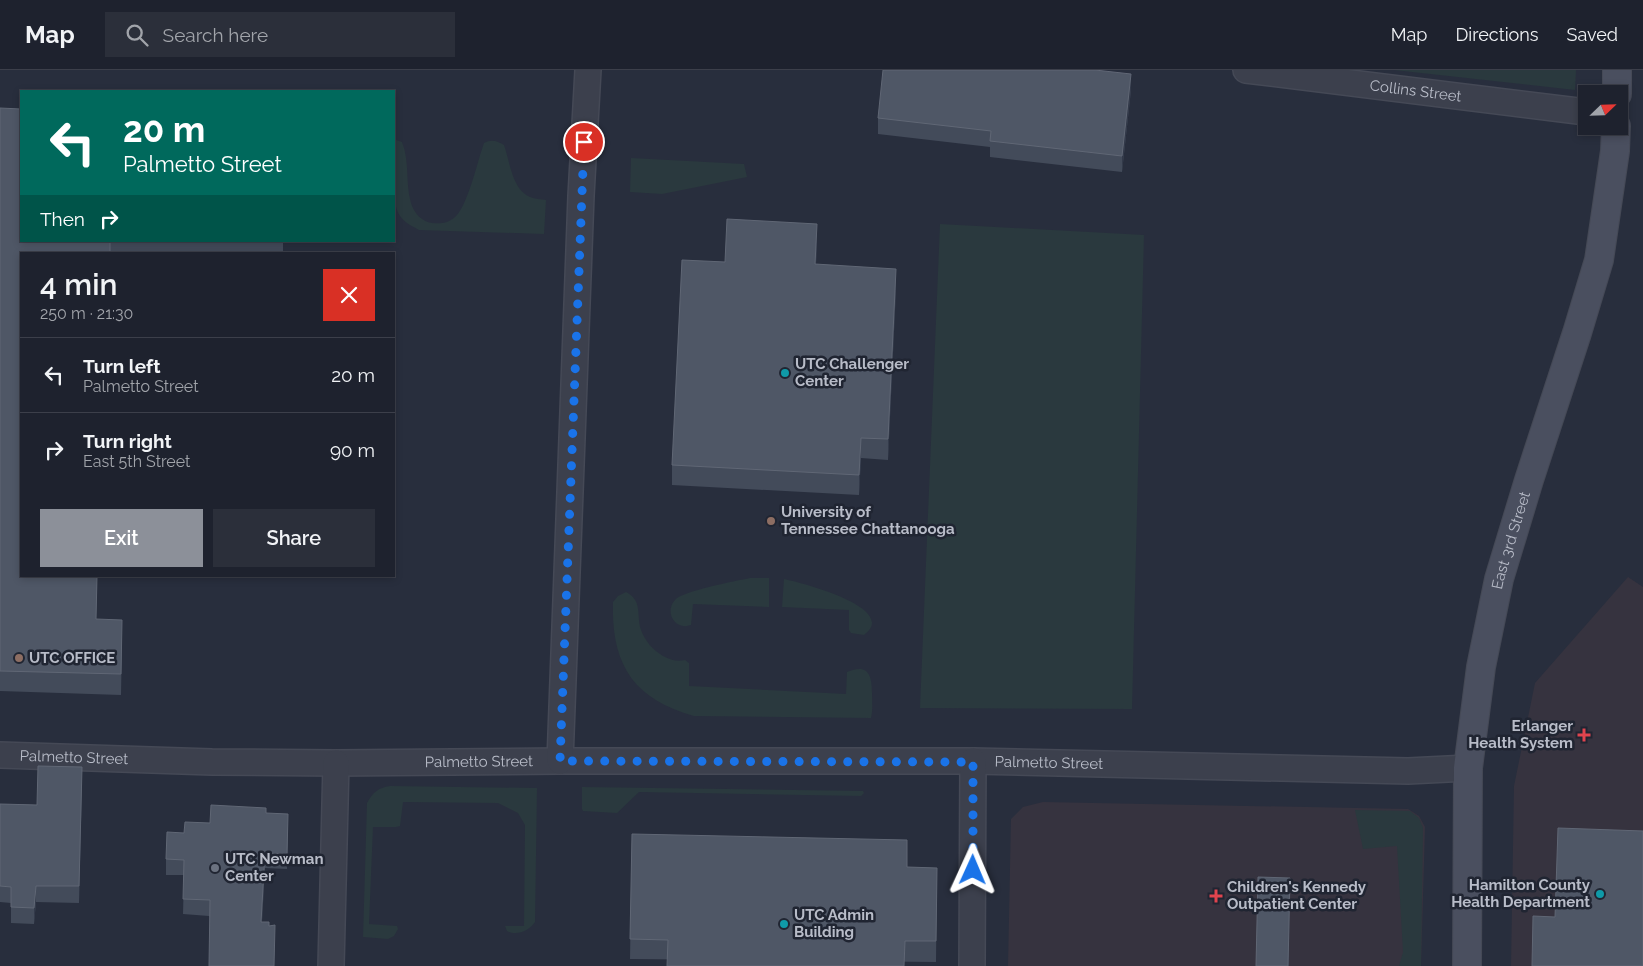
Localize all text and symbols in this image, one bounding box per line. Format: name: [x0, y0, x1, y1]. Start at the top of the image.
search box: [105, 12, 455, 57]
text: Map: [25, 20, 75, 49]
icon: search: [123, 21, 151, 49]
text: Search here: [163, 24, 268, 46]
text: Map: [1391, 24, 1427, 45]
text: Directions: [1455, 24, 1539, 45]
text: Saved: [1567, 24, 1618, 45]
street label: Collins Street: [1369, 76, 1463, 106]
north arrow: [1578, 85, 1628, 135]
map controls: [1578, 85, 1628, 135]
text: 20 m: [123, 109, 205, 150]
icon: left: [40, 110, 105, 175]
pin: [563, 121, 605, 163]
icon: arrive: [570, 128, 598, 156]
text: Palmetto Street: [123, 151, 282, 177]
icon: right: [95, 205, 123, 233]
text: Then: [40, 208, 85, 230]
text: 4 min: [40, 267, 117, 302]
button: close: [323, 269, 375, 321]
text: 250 m · 21:30: [40, 304, 133, 323]
text: Turn left: [83, 355, 160, 377]
place label: UTC Challenger Center: [795, 355, 909, 390]
icon: left: [40, 361, 68, 389]
text: 20 m: [331, 364, 375, 386]
marker: UTC Challenger Center: [779, 367, 791, 379]
text: Palmetto Street: [83, 377, 199, 396]
text: Turn right: [83, 430, 172, 452]
icon: right: [40, 436, 68, 464]
text: 90 m: [330, 439, 375, 461]
text: East 5th Street: [83, 452, 190, 471]
street label: East 3rd Street: [1488, 489, 1534, 591]
place label: University of Tennessee Chattanooga: [781, 503, 955, 538]
button: Exit: [40, 509, 203, 567]
button: Share: [213, 509, 375, 567]
marker: University of Tennessee Chattanooga: [765, 515, 777, 527]
place label: UTC OFFICE: [29, 649, 115, 667]
marker: UTC OFFICE: [13, 652, 25, 664]
place label: Erlanger Health System: [1468, 717, 1573, 752]
marker: Erlanger Health System: [1577, 728, 1591, 742]
street label: Palmetto Street: [19, 747, 128, 768]
street label: Palmetto Street: [425, 752, 533, 771]
street label: Palmetto Street: [994, 753, 1103, 773]
position arrow: [946, 843, 998, 895]
place label: UTC Newman Center: [225, 850, 323, 885]
marker: UTC Newman Center: [209, 862, 221, 874]
place label: Hamilton County Health Department: [1451, 876, 1591, 911]
place label: Children's Kennedy Outpatient Center: [1227, 878, 1367, 913]
marker: Hamilton County Health Department: [1594, 888, 1606, 900]
marker: Children's Kennedy Outpatient Center: [1209, 889, 1223, 903]
place label: UTC Admin Building: [794, 906, 874, 941]
marker: UTC Admin Building: [778, 918, 790, 930]

